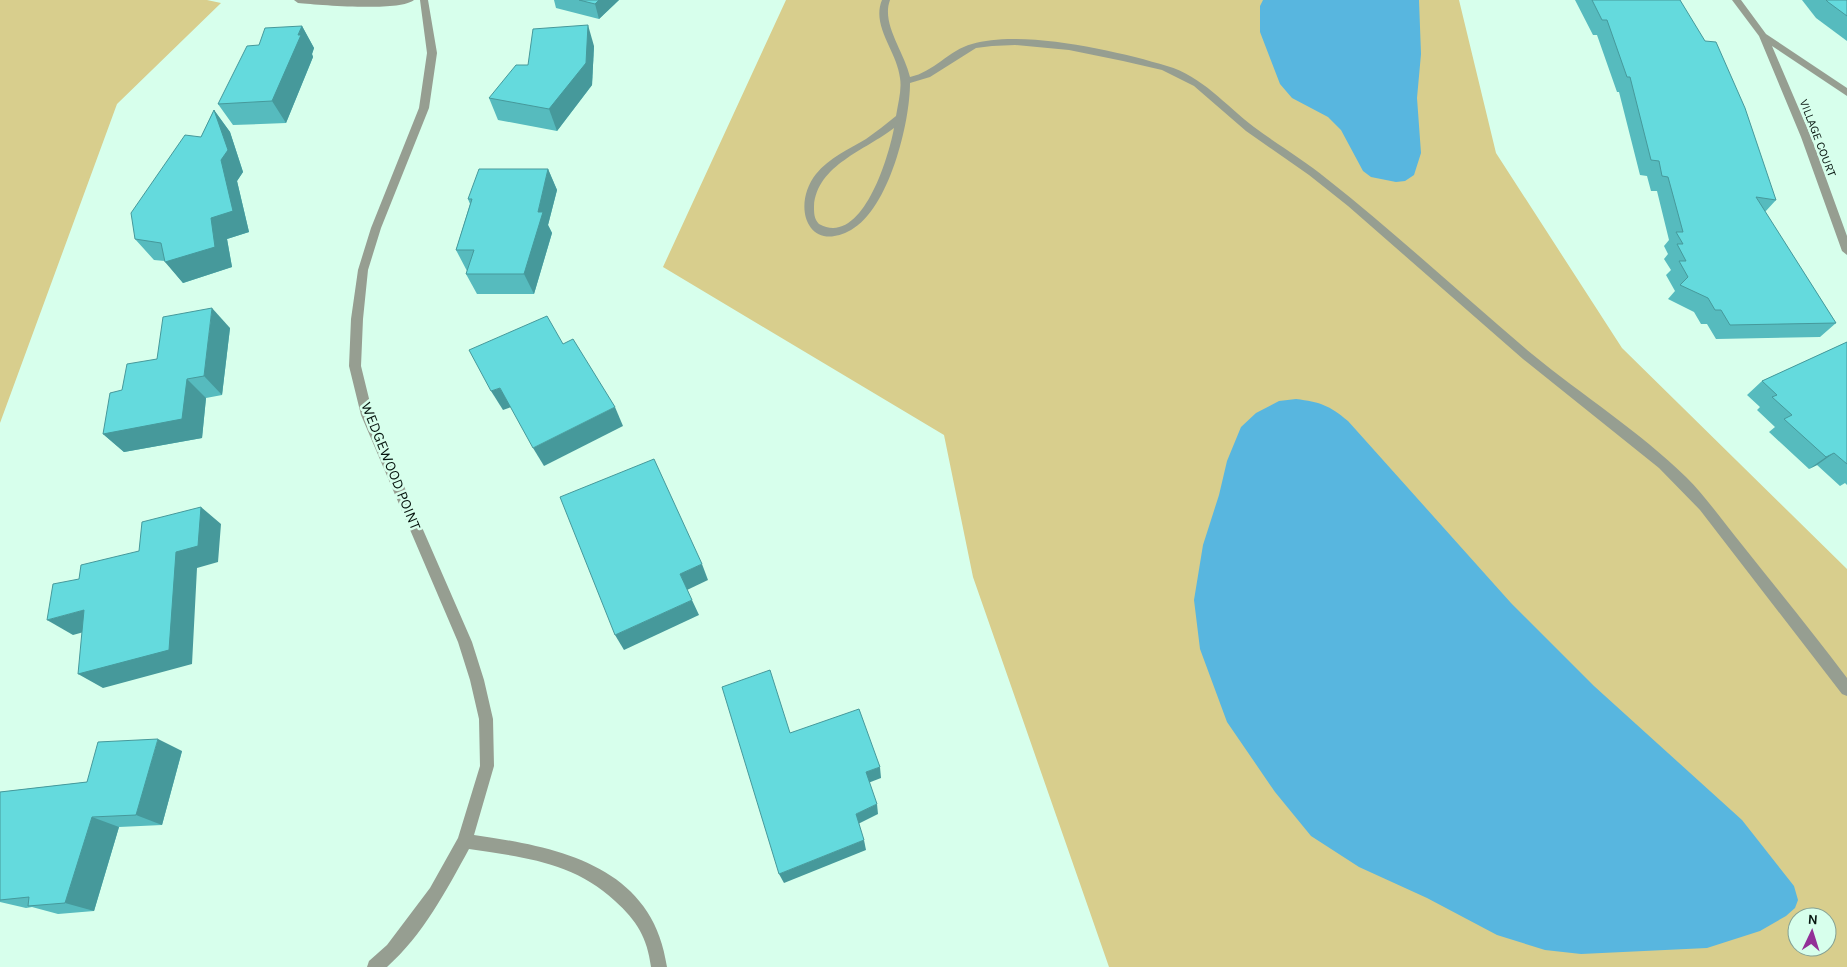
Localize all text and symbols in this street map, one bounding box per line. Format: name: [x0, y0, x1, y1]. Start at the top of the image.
street label: VILLAGE COURT: [1797, 97, 1839, 179]
street label: WEDGEWOOD POINT: [357, 400, 425, 533]
north arrow: [1787, 907, 1837, 957]
text: N: [1807, 911, 1818, 928]

